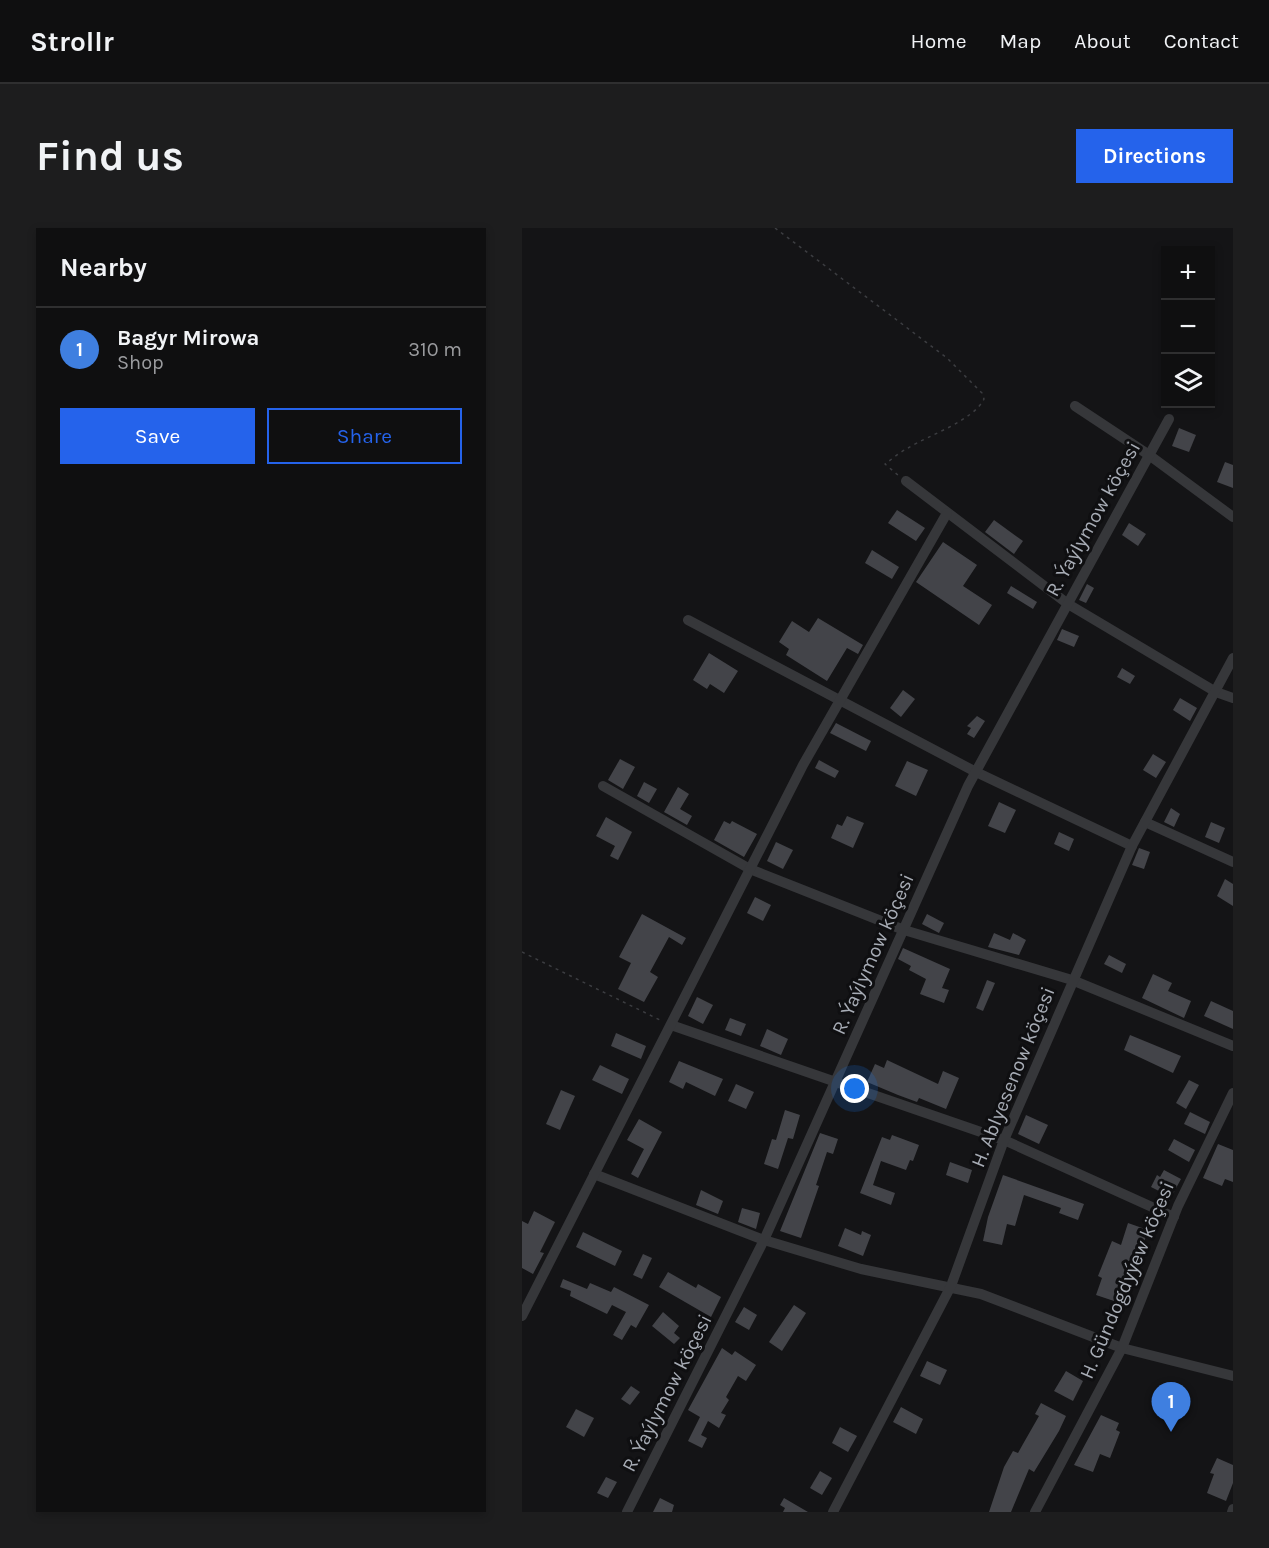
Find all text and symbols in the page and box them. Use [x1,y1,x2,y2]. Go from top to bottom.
text: Strollr [30,25,114,58]
text: Home [911,29,967,53]
text: Map [1000,29,1041,53]
text: About [1074,29,1131,53]
text: Contact [1164,29,1239,53]
button: Directions [1076,129,1233,183]
text: Find us [36,131,184,181]
map controls [1161,246,1215,408]
button: + [1161,246,1215,300]
text: Nearby [60,252,147,283]
button: − [1161,300,1215,354]
text: Bagyr Mirowa [117,325,259,351]
text: 1 [76,338,83,361]
text: 310 m [408,338,462,361]
text: Shop [117,351,164,374]
button: layers [1161,354,1215,408]
button: Save [60,408,255,464]
button: Share [267,408,462,464]
street label: R. Ýaýlymow köçesi [1040,437,1145,601]
street label: R. Ýaýlymow köçesi [826,870,919,1038]
street label: H. Ablyesenow köçesi [966,983,1060,1171]
your location [840,1074,869,1103]
street label: H. Gündogdyýew köçesi [1075,1178,1179,1382]
street label: R. Ýaýlymow köçesi [616,1310,717,1476]
pin: 1 [1152,1382,1190,1432]

